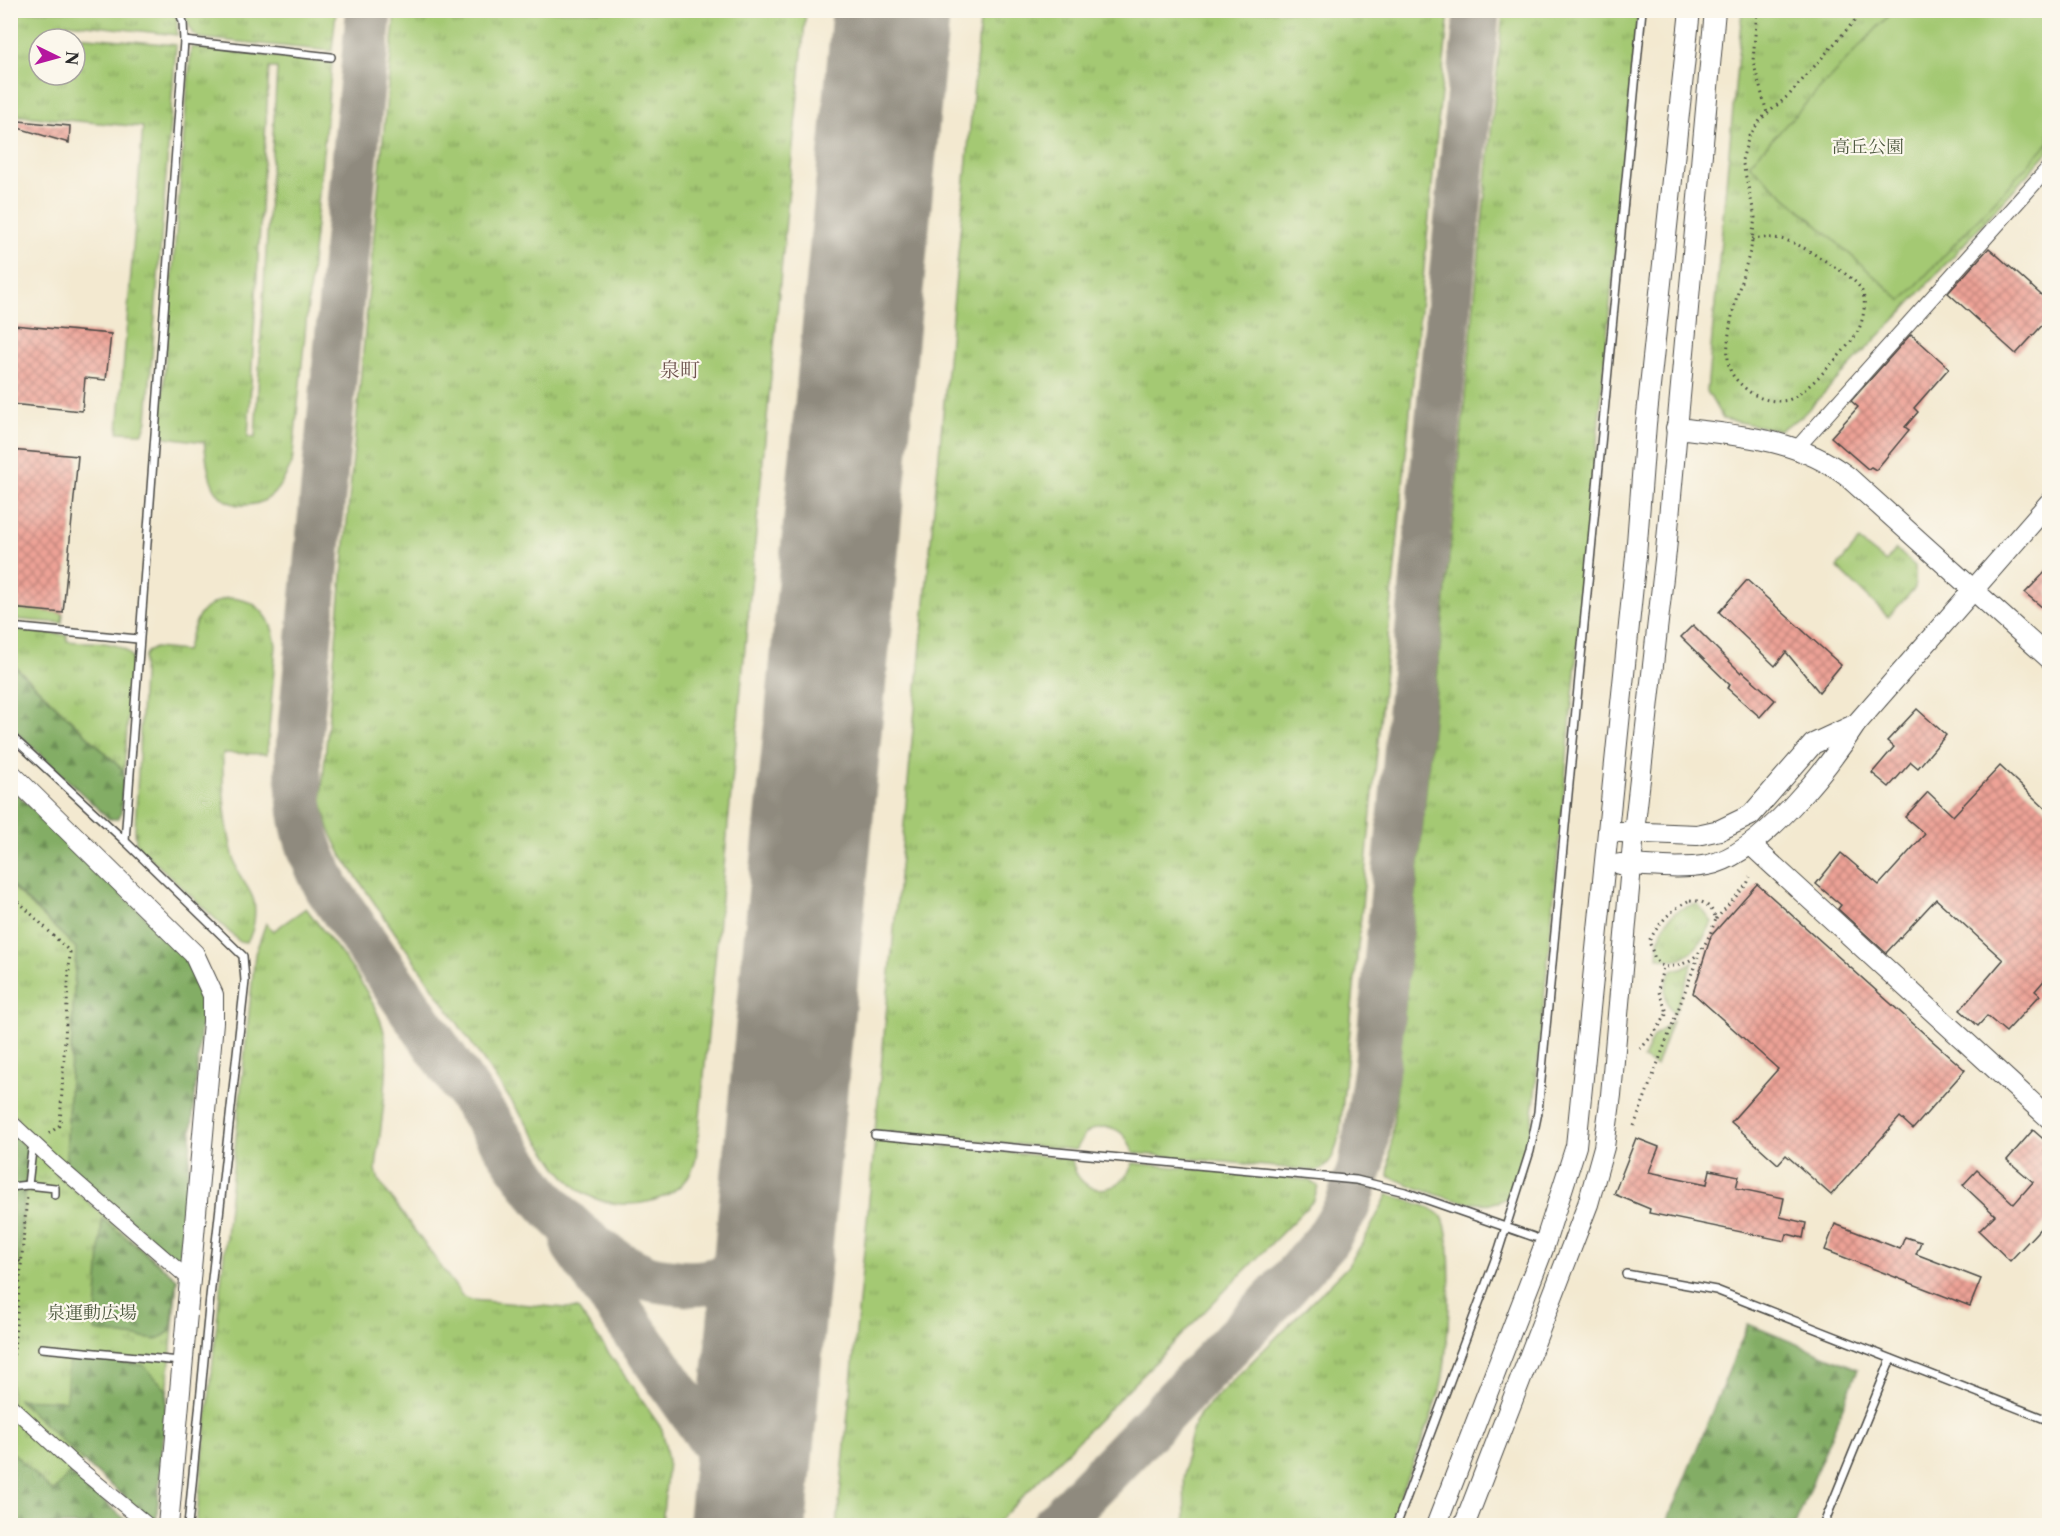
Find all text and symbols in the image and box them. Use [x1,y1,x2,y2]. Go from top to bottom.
north arrow [27,27,87,87]
text: N [61,51,83,66]
park label: 高丘公園 [1832,136,1904,158]
district label: 泉町 [660,358,700,382]
park label: 泉運動広場 [47,1302,137,1324]

